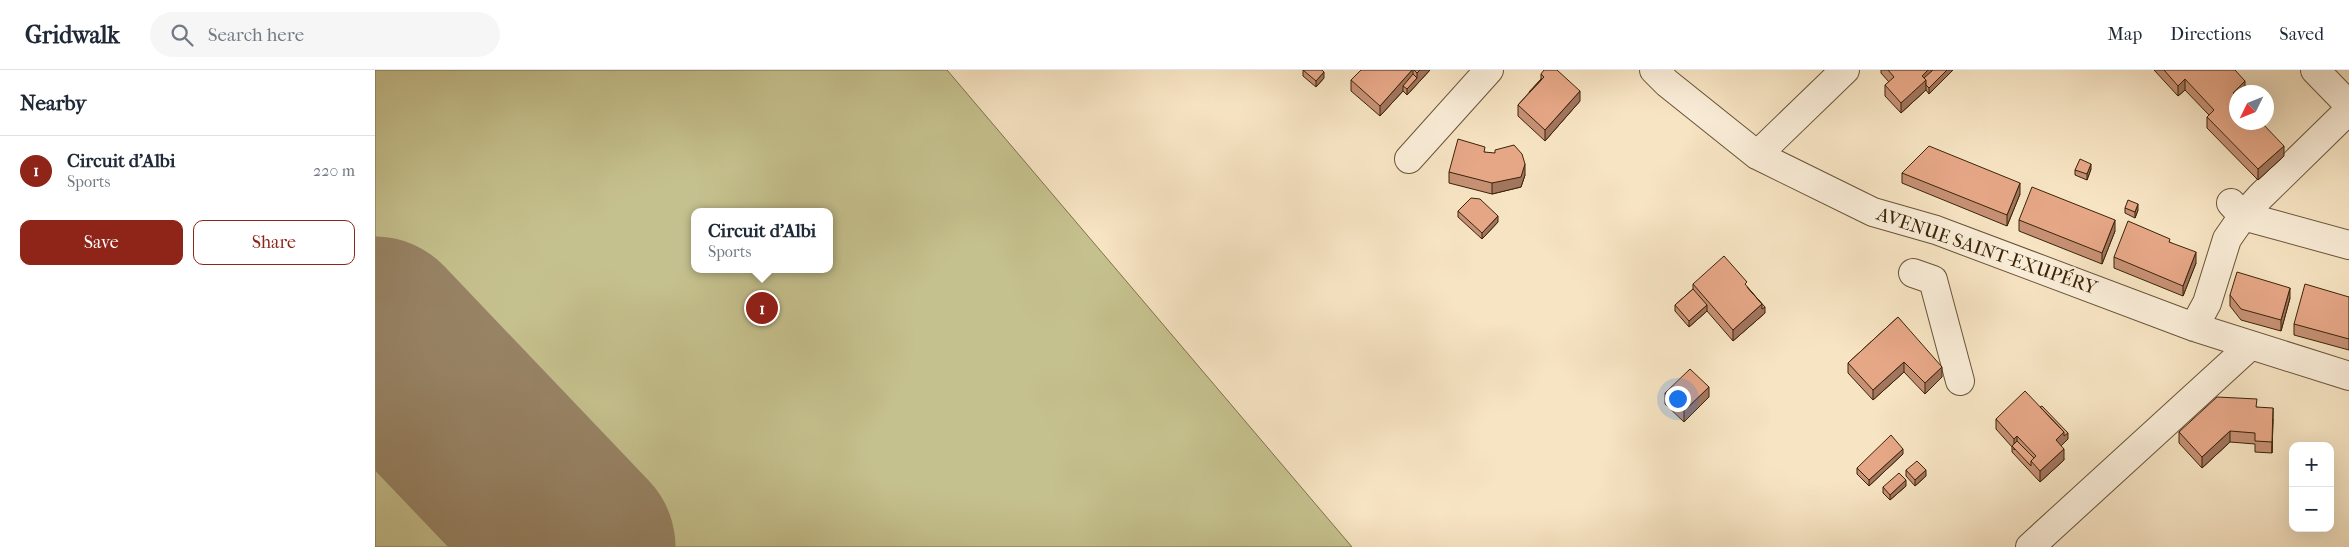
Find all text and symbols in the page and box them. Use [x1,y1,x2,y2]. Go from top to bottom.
search box [150,12,500,57]
text: Gridwalk [25,21,120,49]
icon: search [168,21,196,49]
text: Search here [208,24,304,46]
text: Map [2108,24,2142,45]
text: Directions [2170,24,2251,45]
text: Saved [2279,24,2324,45]
north arrow [2229,85,2274,130]
text: Nearby [20,91,86,115]
text: Circuit d'Albi [67,150,175,172]
text: 1 [33,161,39,180]
text: 220 m [313,161,355,180]
text: Sports [67,172,110,191]
street label: AVENUE SAINT-EXUPÉRY [1873,203,2101,299]
popup [691,208,833,273]
button: Save [20,220,183,265]
button: Share [193,220,355,265]
text: Circuit d'Albi [708,220,816,242]
text: Sports [708,242,751,261]
pin: 1 [746,289,778,327]
your location [1665,386,1691,412]
map controls [2289,442,2334,532]
button: + [2289,442,2334,487]
button: − [2289,487,2334,532]

